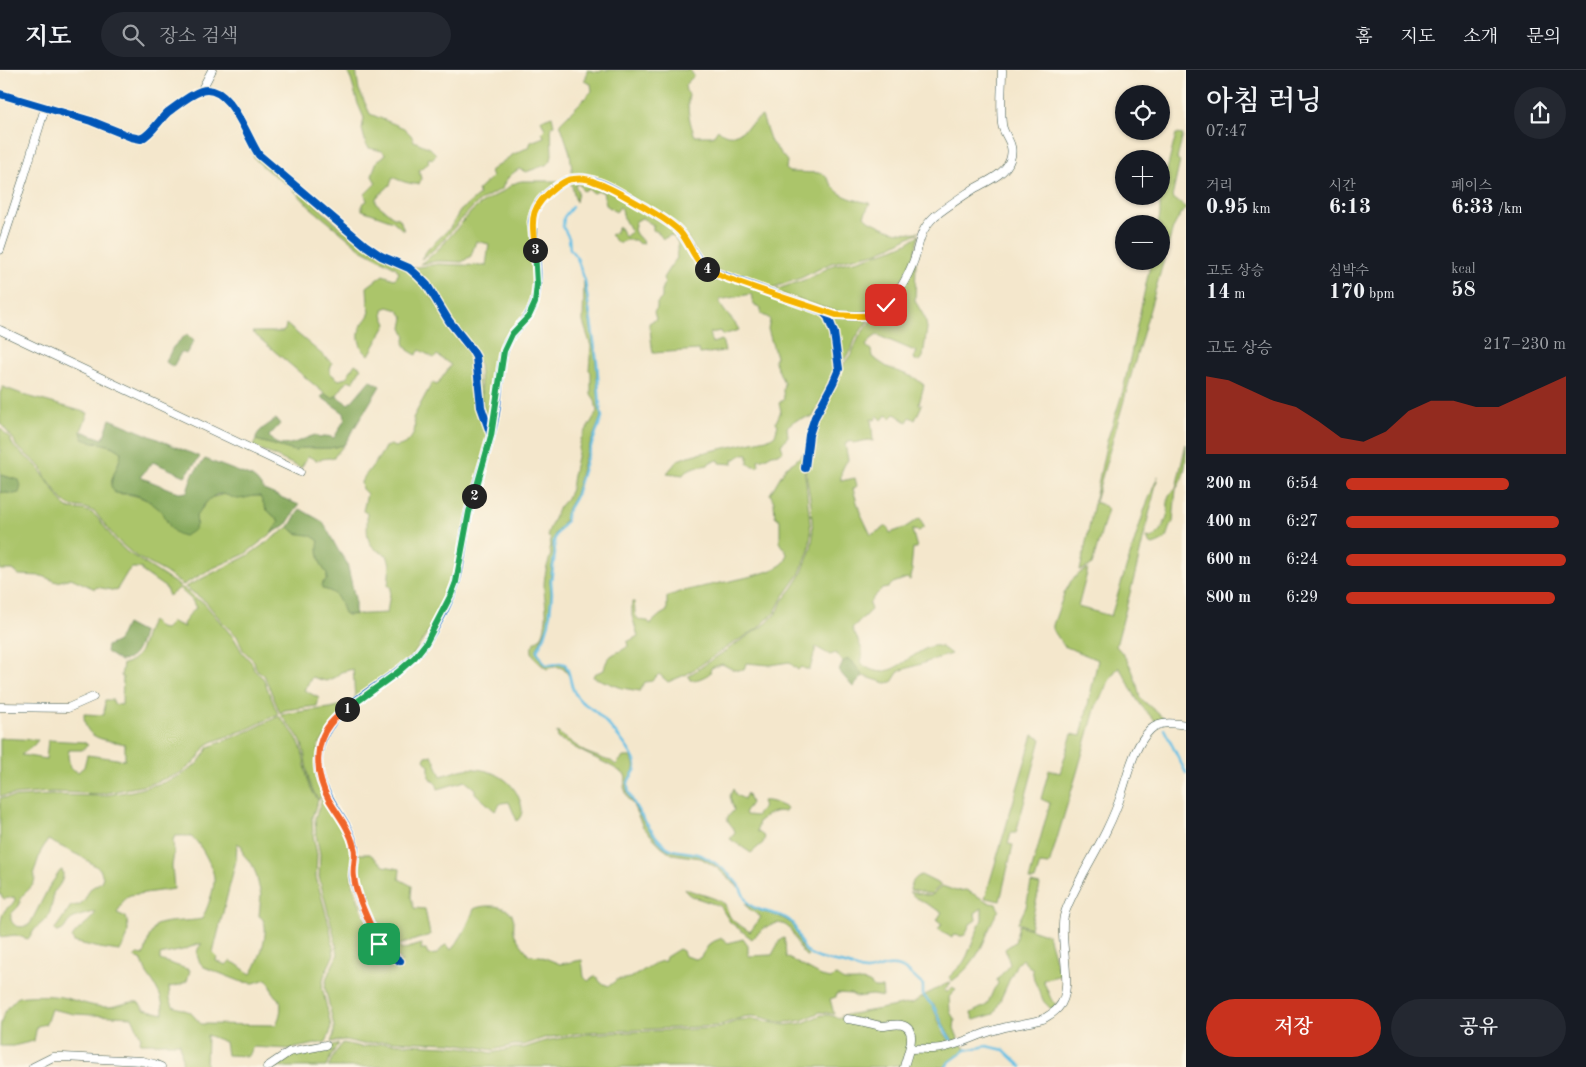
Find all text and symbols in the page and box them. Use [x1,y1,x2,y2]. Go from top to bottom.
search box [101,12,451,57]
icon: search [119,21,147,49]
text: 지도 [25,26,71,50]
text: 장소 검색 [159,28,238,47]
text: 홈 [1355,28,1373,46]
text: 지도 [1401,28,1435,46]
text: 소개 [1463,28,1498,46]
text: 문의 [1526,28,1561,46]
map controls [1115,85,1170,270]
button: locate [1115,85,1170,140]
button: share [1514,87,1566,139]
text: 아침 러닝 [1206,89,1322,117]
text: 07:47 [1206,124,1248,140]
button: + [1115,150,1170,205]
text: 거리 [1206,179,1233,193]
text: 시간 [1329,179,1356,193]
text: 페이스 [1451,179,1492,193]
text: 0.95 [1206,197,1248,218]
text: 6:13 [1329,197,1371,218]
text: 6:33 [1451,197,1494,218]
text: km [1248,202,1271,216]
text: /km [1494,202,1522,216]
button: − [1115,215,1170,270]
pin: 3 [522,238,548,262]
text: 3 [531,243,540,257]
pin: 4 [694,256,720,282]
text: 4 [703,262,712,276]
text: kcal [1451,262,1475,276]
text: 고도 상승 [1206,264,1264,278]
text: 심박수 [1329,264,1369,278]
text: 58 [1451,280,1476,301]
text: 14 [1206,282,1230,303]
text: 170 [1329,282,1365,303]
pin [865,284,907,326]
text: m [1230,287,1245,301]
text: bpm [1365,287,1395,301]
icon: check [872,291,900,319]
text: 217–230 m [1483,337,1566,353]
text: 고도 상승 [1206,341,1272,357]
text: 200 m [1206,476,1251,492]
text: 6:54 [1286,476,1318,492]
pin: 2 [462,484,486,508]
text: 2 [470,489,479,503]
text: 400 m [1206,514,1251,530]
text: 6:27 [1286,514,1318,530]
text: 600 m [1206,552,1251,568]
text: 6:24 [1286,552,1318,568]
text: 800 m [1206,590,1251,606]
text: 6:29 [1286,590,1318,606]
pin: 1 [334,696,360,722]
text: 1 [343,702,352,716]
pin [358,923,400,965]
icon: arrive [365,930,393,958]
button: 저장 [1206,999,1381,1057]
button: 공유 [1391,999,1566,1057]

